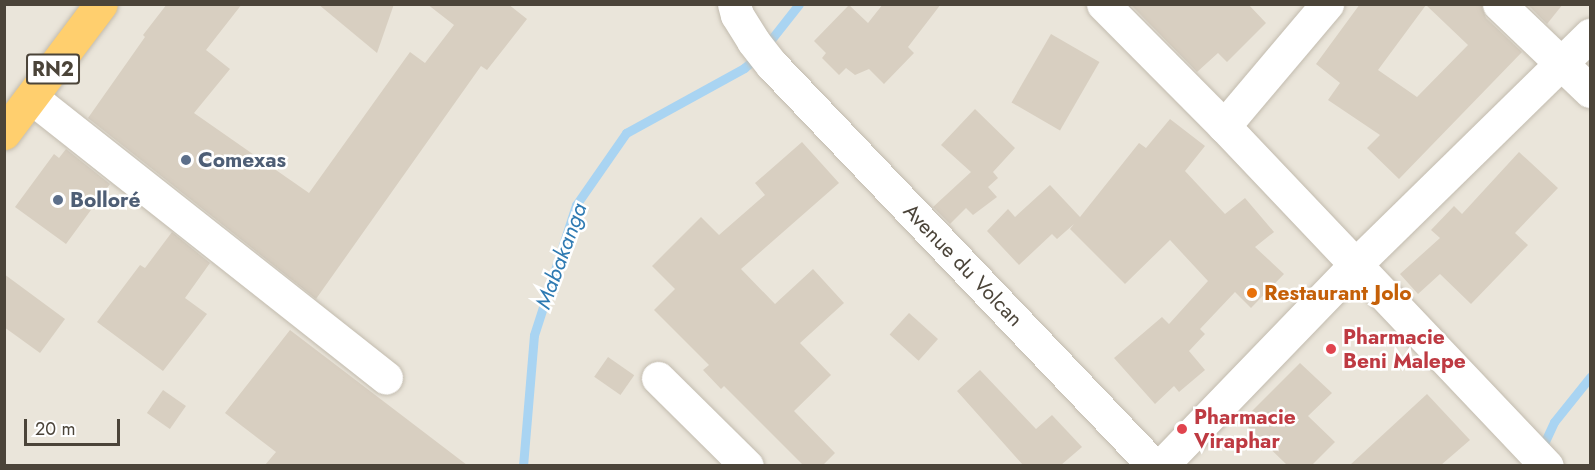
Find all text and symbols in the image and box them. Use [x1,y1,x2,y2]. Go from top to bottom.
road number: RN2 [26,52,80,86]
place label: Comexas [198,147,286,173]
marker: Comexas [179,153,193,167]
place label: Bolloré [70,187,140,213]
marker: Bolloré [51,193,65,207]
street label: Avenue du Volcan [898,198,1028,332]
water label: Mabakanga [530,199,592,313]
place label: Restaurant Jolo [1264,280,1412,306]
marker: Restaurant Jolo [1245,286,1259,300]
place label: Pharmacie Beni Malepe [1343,324,1466,374]
marker: Pharmacie Beni Malepe [1324,342,1338,356]
place label: Pharmacie Viraphar [1194,404,1296,454]
scale bar [27,407,123,445]
text: 20 m [35,416,75,442]
marker: Pharmacie Viraphar [1175,422,1189,436]

